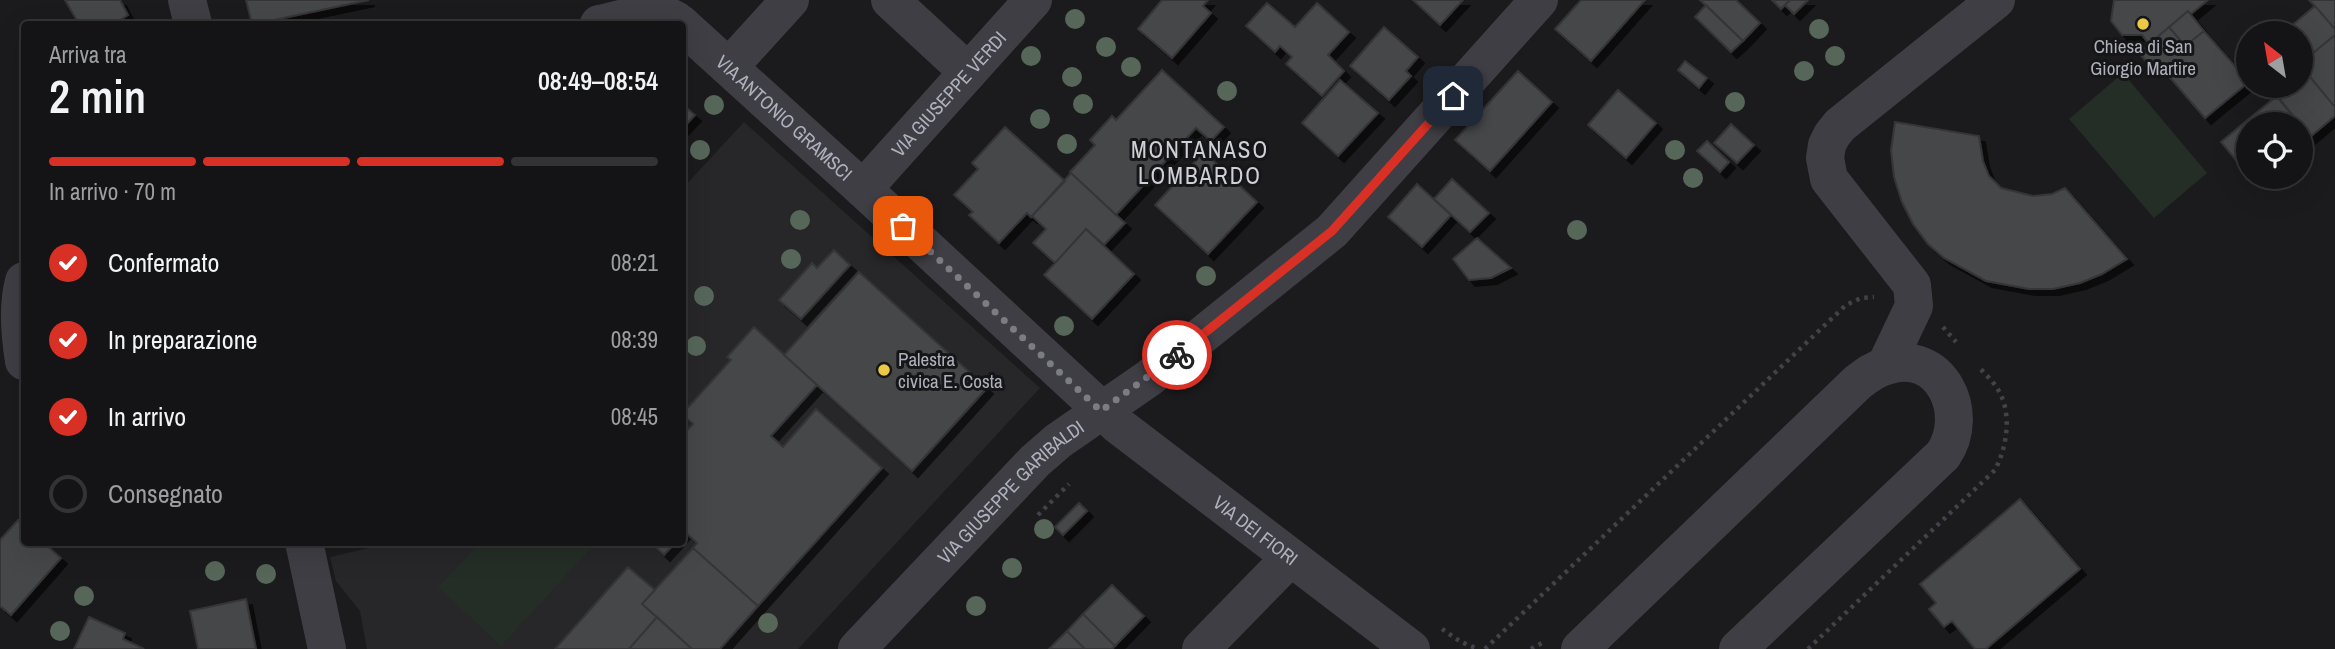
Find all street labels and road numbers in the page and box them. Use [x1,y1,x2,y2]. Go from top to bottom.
street label: VIA GIUSEPPE VERDI [885,26,1012,162]
street label: VIA ANTONIO GRAMSCI [710,49,858,186]
street label: VIA GIUSEPPE GARIBALDI [931,414,1089,569]
street label: VIA DEI FIORI [1208,489,1303,571]

